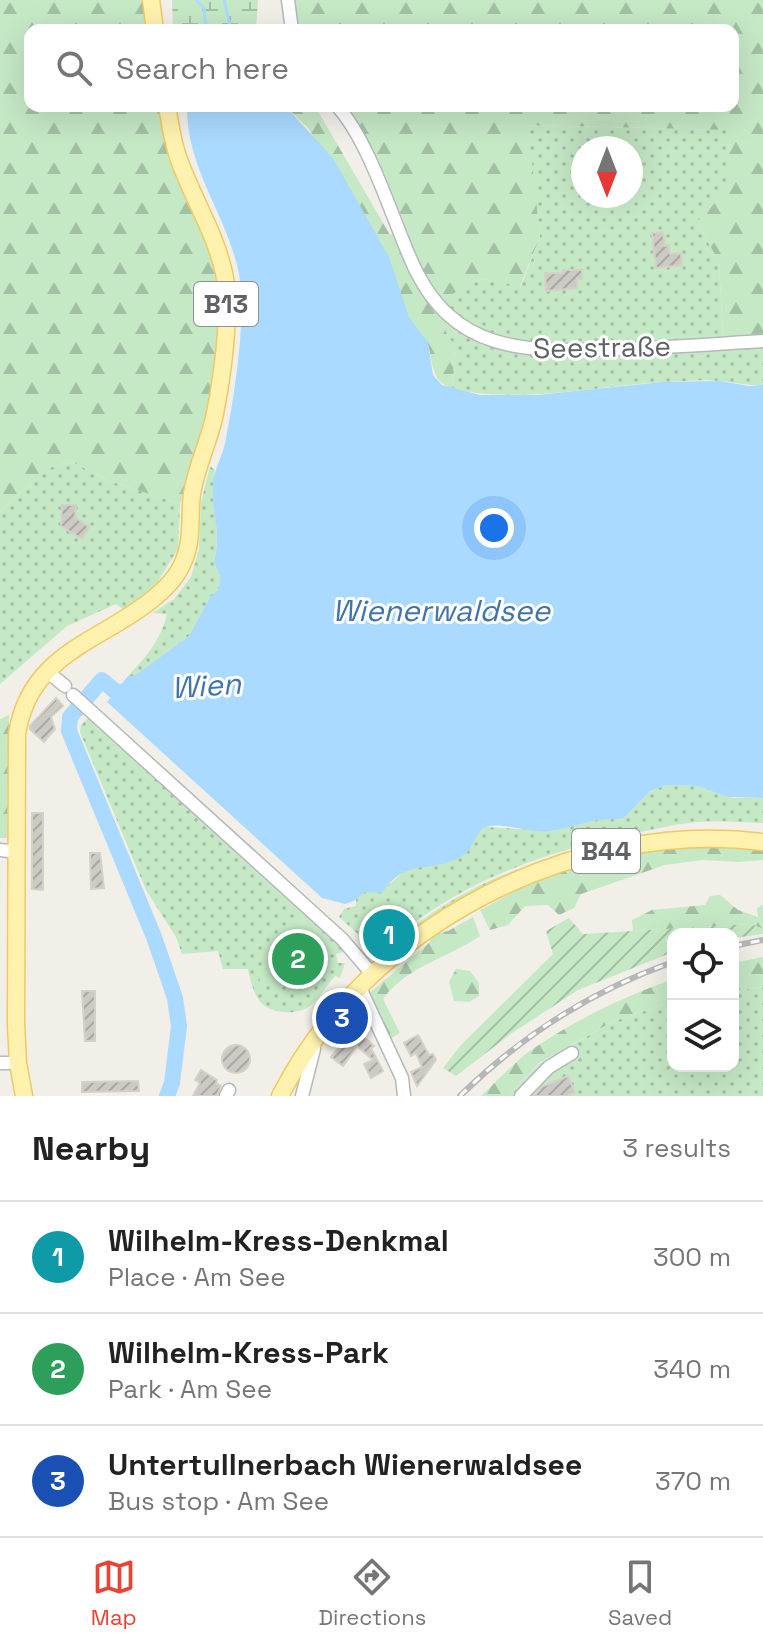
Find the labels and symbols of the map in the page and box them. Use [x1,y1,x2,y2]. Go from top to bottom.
north arrow [571,136,643,208]
road number: B13 [194,282,258,326]
street label: Seestraße [533,328,671,366]
your location [474,508,514,548]
water label: Wienerwaldsee [332,591,551,630]
water label: Wien [170,664,243,707]
road number: B44 [572,829,640,873]
pin: 1 [363,905,415,965]
pin: 2 [272,929,324,989]
pin: 3 [316,988,368,1048]

